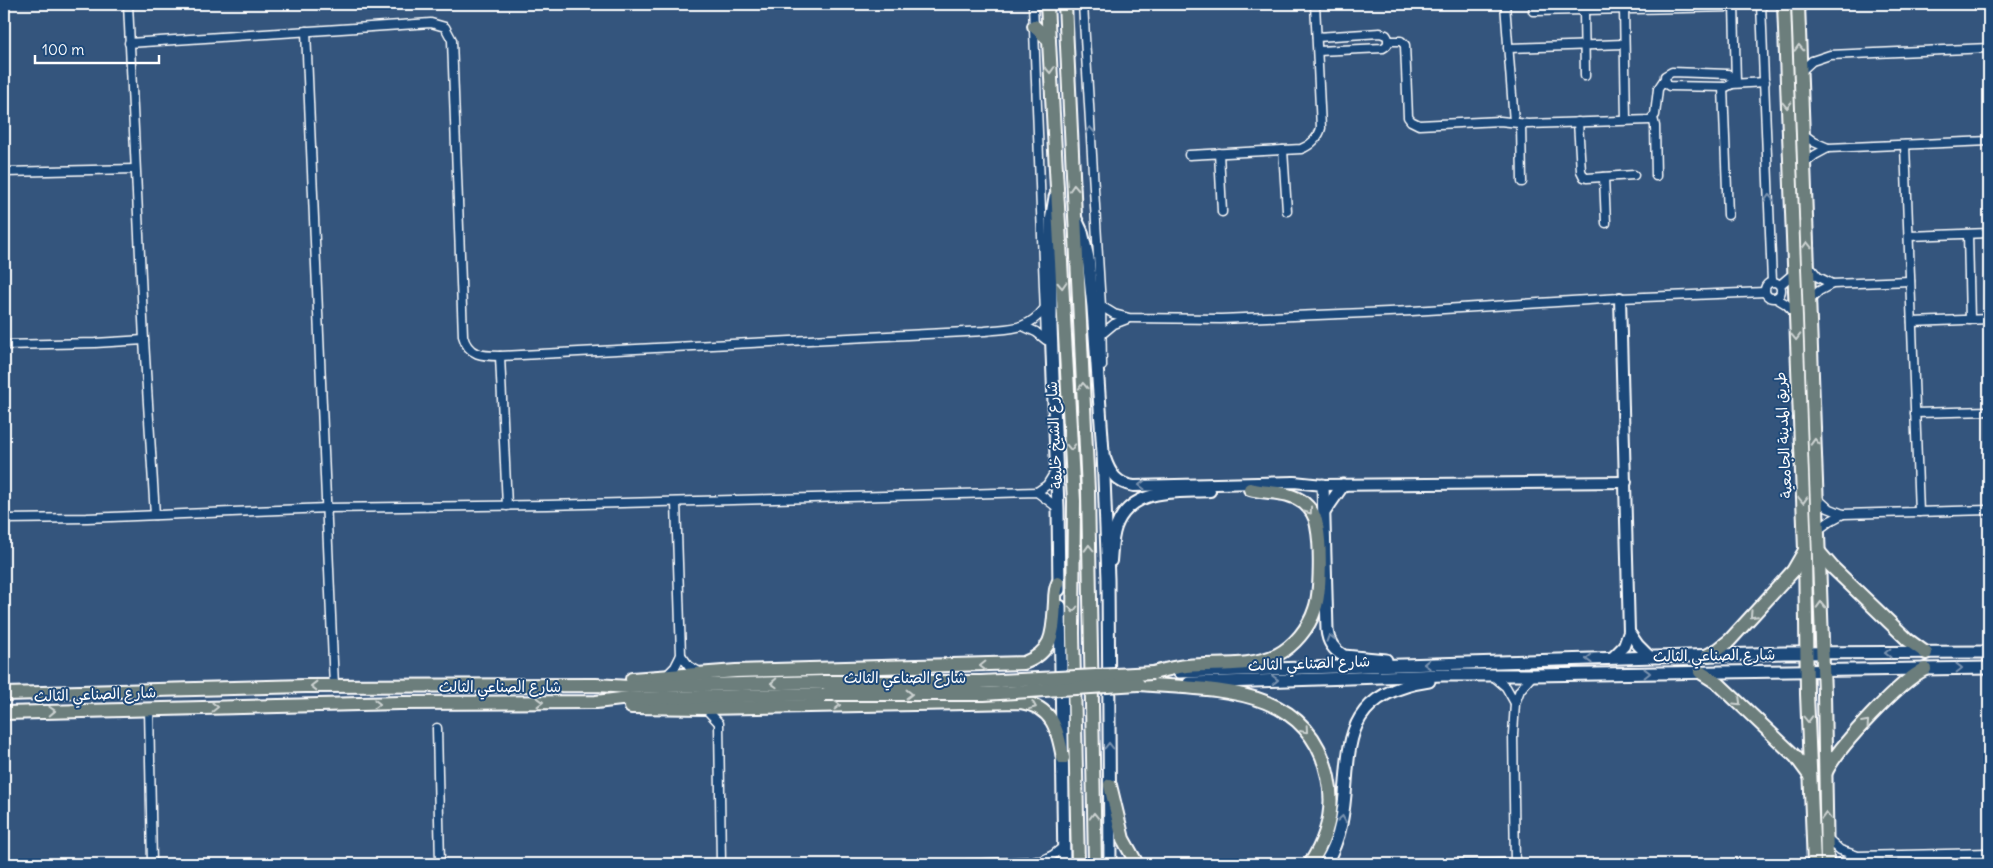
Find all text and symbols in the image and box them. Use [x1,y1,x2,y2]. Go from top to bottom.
scale bar [35,32,159,64]
text: 100 m [42,40,84,59]
one-way arrow [1794,43,1805,51]
one-way arrow [1045,66,1056,74]
one-way arrow [1782,101,1793,109]
one-way arrow [1085,125,1096,133]
one-way arrow [1069,184,1080,192]
one-way arrow [1764,194,1775,202]
one-way arrow [1802,241,1813,249]
one-way arrow [1057,281,1068,289]
one-way arrow [1790,334,1801,342]
street label: طريق المدينة الجامعية [1770,371,1796,499]
street label: شارع الشيخ خليفة [1042,381,1067,489]
one-way arrow [1077,381,1088,389]
one-way arrow [1809,438,1820,446]
one-way arrow [1065,443,1076,451]
one-way arrow [1138,480,1146,490]
one-way arrow [1797,496,1808,504]
one-way arrow [1304,505,1312,514]
one-way arrow [1084,544,1095,552]
one-way arrow [1815,601,1826,609]
one-way arrow [1068,606,1078,614]
one-way arrow [1750,609,1759,618]
one-way arrow [1325,635,1335,643]
street label: شارع الصناعي الثالث [1653,644,1775,670]
one-way arrow [1884,648,1892,659]
street label: شارع الصناعي الثالث [1248,651,1371,679]
one-way arrow [1585,653,1593,664]
one-way arrow [1423,659,1431,670]
one-way arrow [978,660,986,671]
one-way arrow [1956,663,1963,673]
street label: شارع الصناعي الثالث [844,668,966,691]
one-way arrow [1644,668,1651,678]
one-way arrow [1271,675,1279,686]
street label: شارع الصناعي الثالث [439,677,561,700]
one-way arrow [769,678,777,688]
one-way arrow [310,681,318,691]
street label: شارع الصناعي الثالث [34,682,157,710]
one-way arrow [905,689,913,699]
one-way arrow [1732,696,1741,705]
one-way arrow [536,697,544,707]
one-way arrow [374,699,382,709]
one-way arrow [834,700,841,710]
one-way arrow [1029,700,1037,710]
one-way arrow [212,702,219,712]
one-way arrow [49,706,57,716]
one-way arrow [1802,715,1813,723]
one-way arrow [1860,719,1869,728]
one-way arrow [1299,724,1308,733]
one-way arrow [1104,741,1114,749]
one-way arrow [1089,811,1100,819]
one-way arrow [1821,811,1831,819]
one-way arrow [1337,815,1347,823]

